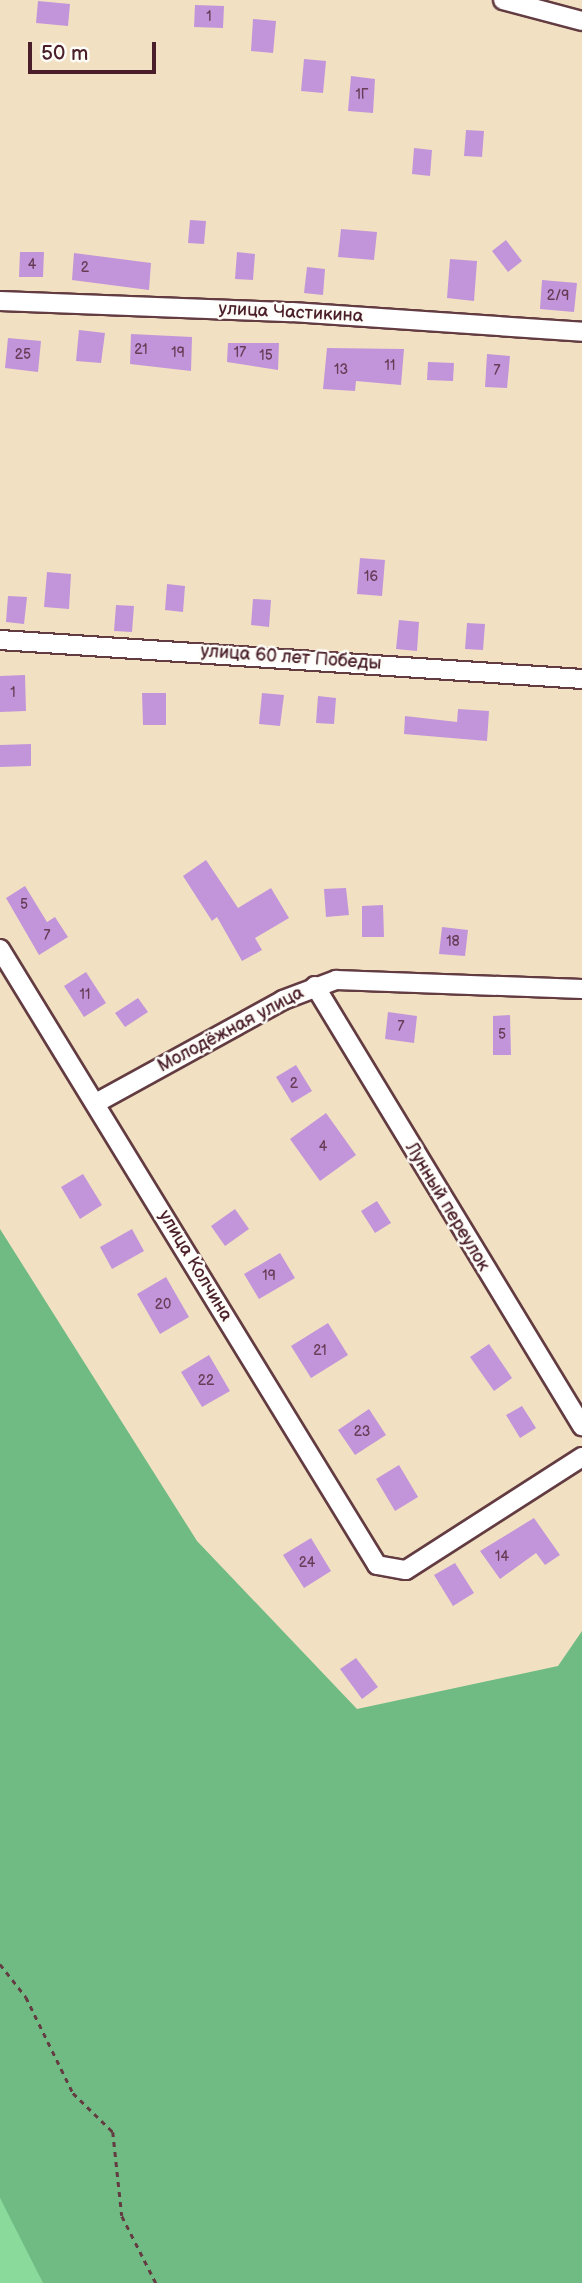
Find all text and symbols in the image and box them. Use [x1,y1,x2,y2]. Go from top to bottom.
house number: 1 [206,9,212,25]
scale bar [32,28,159,72]
text: 50 m [41,41,88,66]
house number: 1Г [355,87,369,103]
house number: 4 [28,257,36,273]
house number: 2 [81,260,89,276]
house number: 2/9 [547,288,569,304]
street label: улица Частикина [218,298,364,328]
house number: 21 [134,342,148,358]
house number: 19 [171,345,185,361]
house number: 17 [234,345,246,361]
house number: 25 [15,347,31,363]
house number: 15 [259,348,273,364]
house number: 11 [385,358,395,374]
house number: 13 [334,362,348,378]
house number: 7 [494,363,500,379]
house number: 16 [364,569,378,585]
street label: улица 60 лет Победы [200,641,382,675]
house number: 1 [10,685,16,701]
house number: 5 [20,897,28,913]
house number: 7 [44,928,50,944]
house number: 18 [446,934,460,950]
street label: Молодёжная улица [154,982,308,1078]
house number: 11 [80,987,90,1003]
house number: 7 [398,1019,404,1035]
house number: 5 [498,1027,506,1043]
house number: 2 [290,1076,298,1092]
house number: 4 [319,1139,327,1155]
street label: Лунный переулок [400,1139,494,1275]
street label: улица Колчина [153,1206,237,1326]
house number: 19 [262,1268,276,1284]
house number: 20 [155,1297,171,1313]
house number: 21 [313,1343,327,1359]
house number: 22 [198,1373,214,1389]
house number: 23 [354,1424,370,1440]
house number: 14 [495,1549,509,1565]
house number: 24 [299,1555,315,1571]

